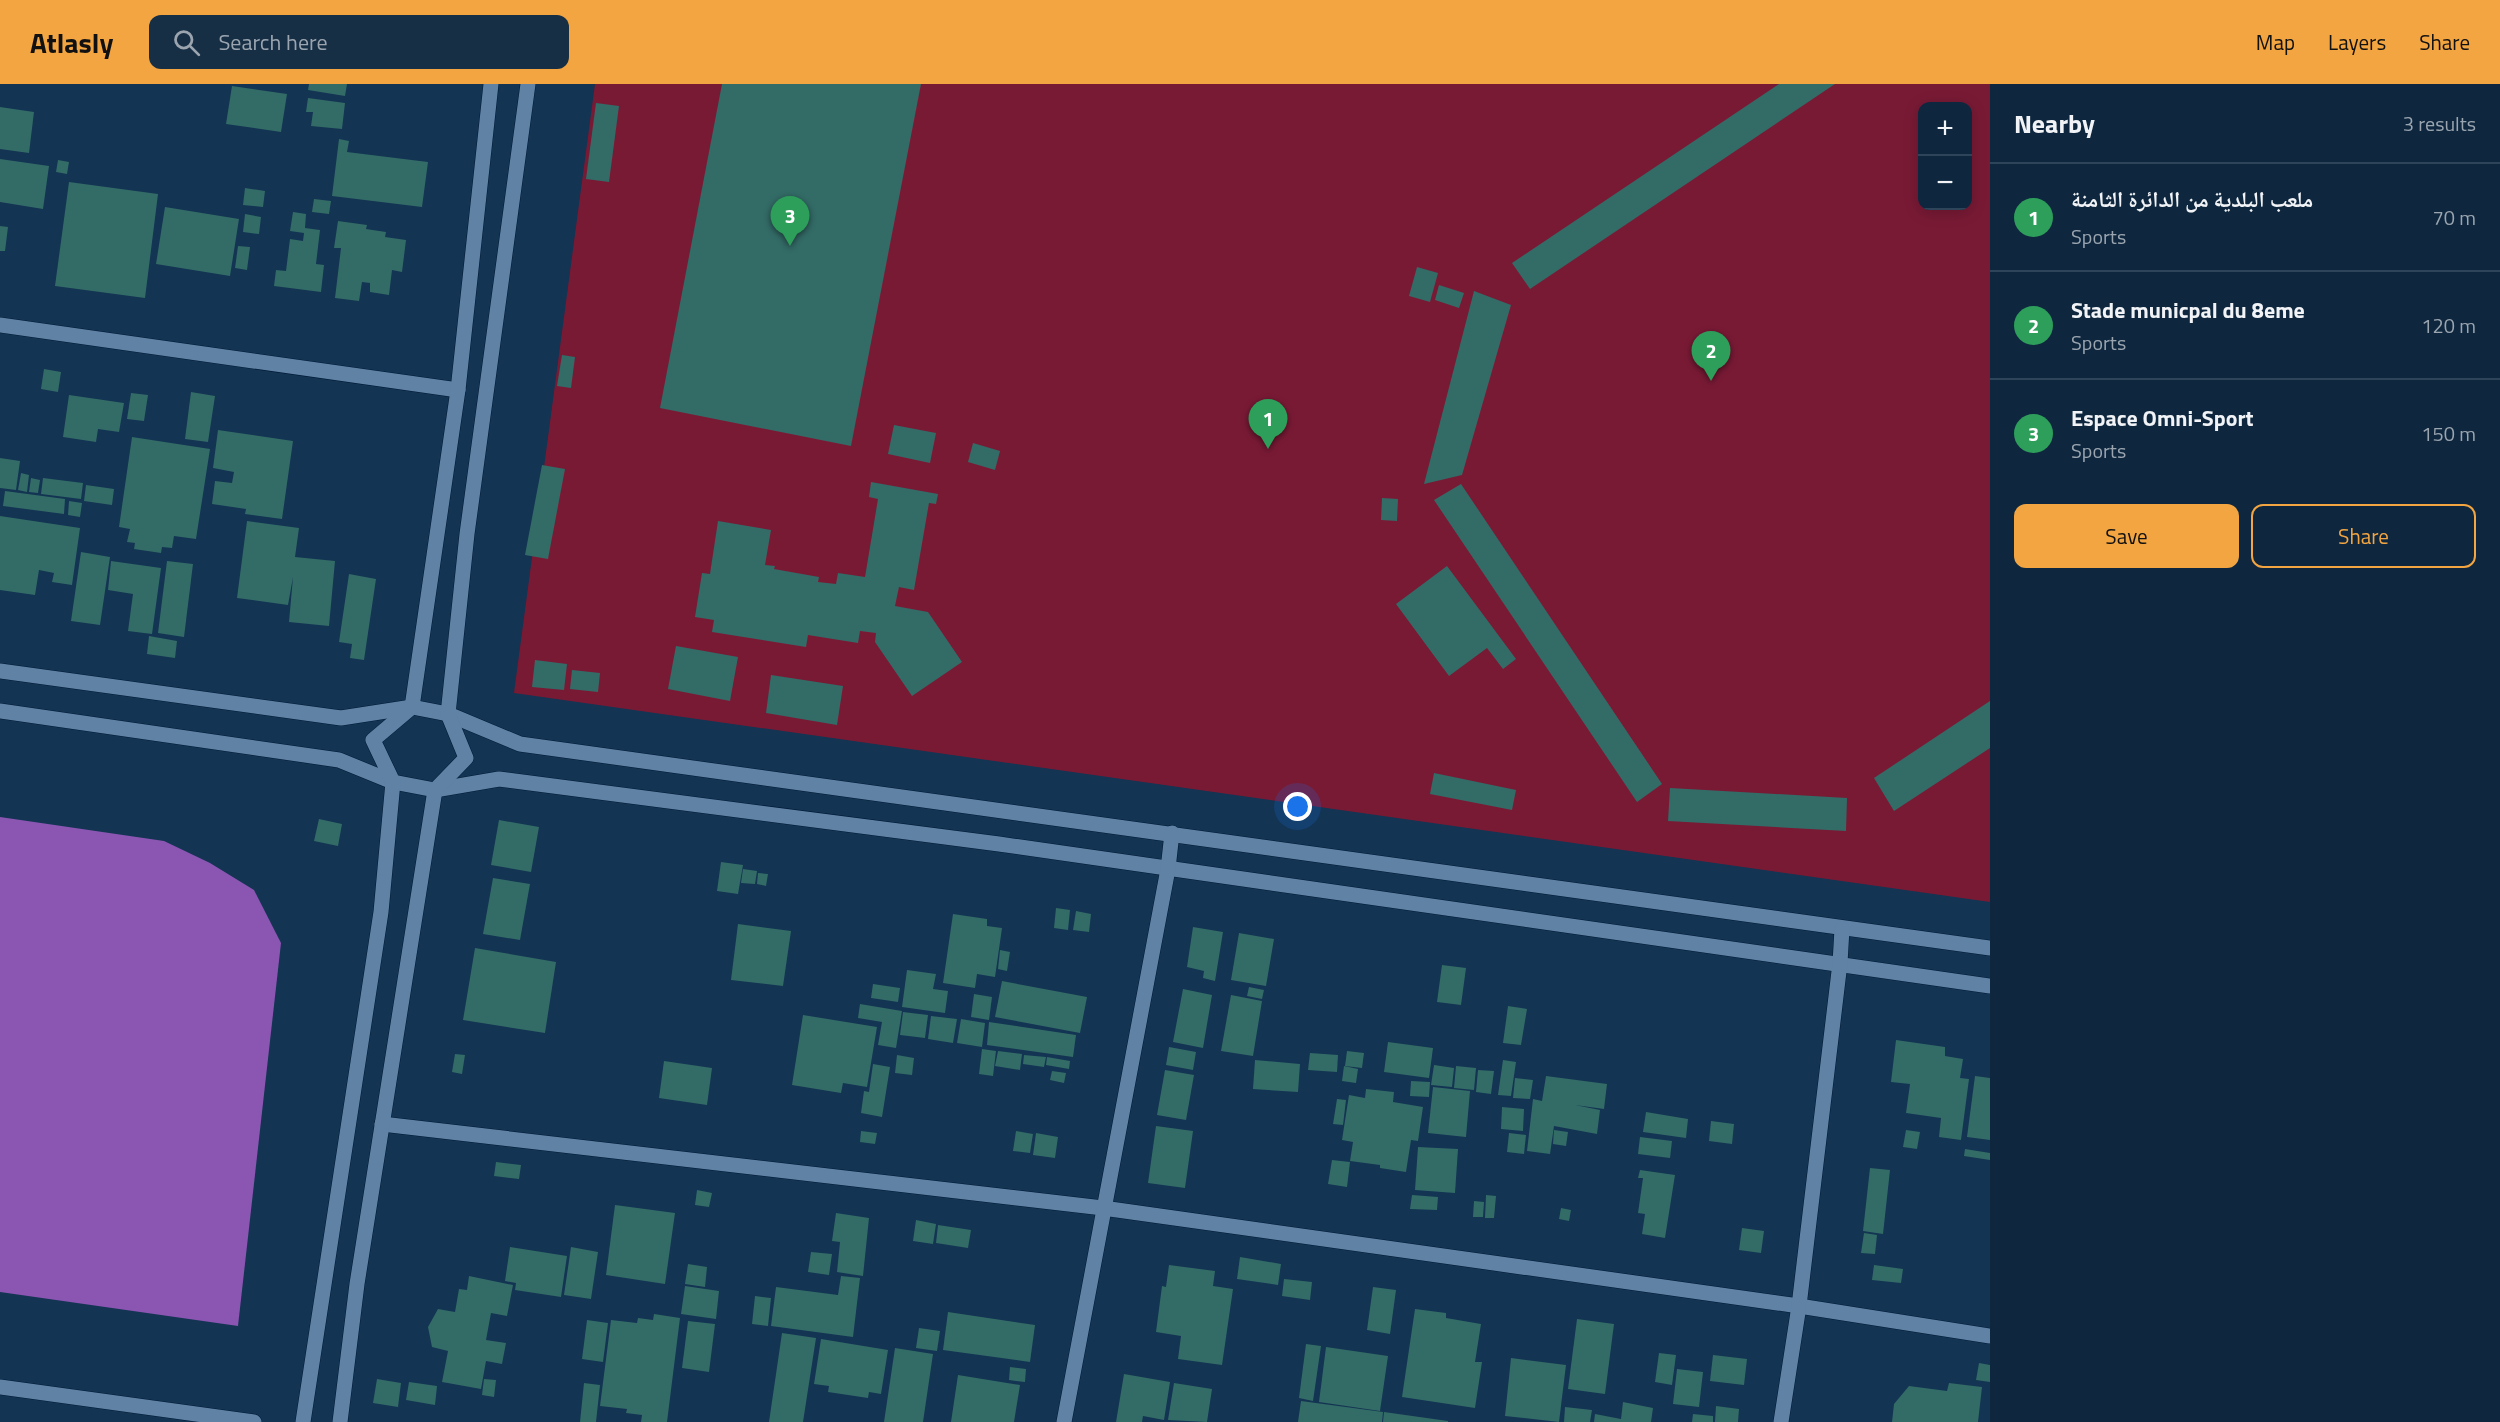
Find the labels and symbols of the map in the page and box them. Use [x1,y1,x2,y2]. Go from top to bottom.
pin: 3 [770,196,810,246]
pin: 2 [1692,332,1730,381]
pin: 1 [1248,400,1288,449]
your location [1283,792,1312,821]

